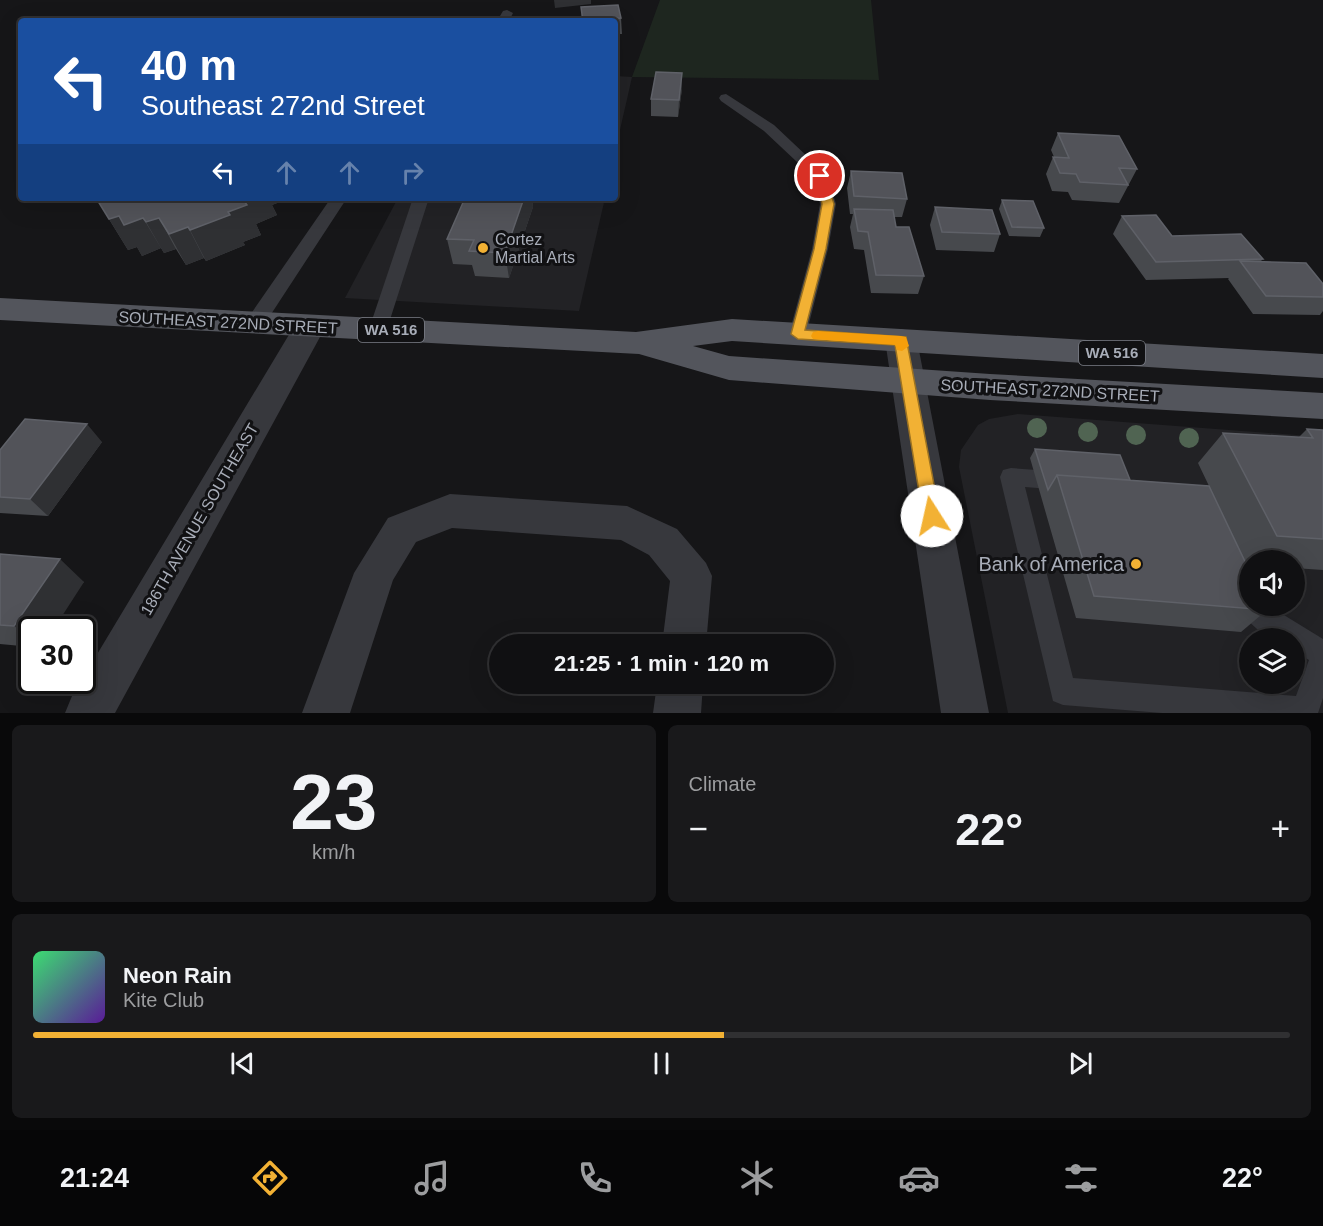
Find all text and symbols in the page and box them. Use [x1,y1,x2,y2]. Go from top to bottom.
icon: left [42,42,120,120]
text: 40 m [141,42,237,89]
text: Southeast 272nd Street [141,91,425,121]
pin [794,150,845,201]
icon: left [207,156,240,189]
icon: ahead [270,156,303,189]
icon: ahead [333,156,366,189]
icon: right [396,156,429,189]
icon: arrive [803,159,836,192]
place label: Cortez Martial Arts [495,231,575,266]
marker: Cortez Martial Arts [476,241,490,255]
street label: SOUTHEAST 272ND STREET [118,308,338,337]
road number: WA 516 [358,318,424,342]
road number: WA 516 [1079,341,1145,365]
street label: SOUTHEAST 272ND STREET [940,376,1160,405]
street label: 186TH AVENUE SOUTHEAST [137,420,262,618]
position arrow [900,484,964,548]
map controls [1239,550,1305,694]
button: sound [1239,550,1305,616]
place label: Bank of America [978,553,1125,575]
marker: Bank of America [1129,557,1143,571]
speed limit sign: 30 [18,616,96,694]
button: layers [1239,628,1305,694]
text: 21:25 · 1 min · 120 m [554,651,769,676]
text: 23 [290,758,377,846]
text: Climate [689,773,756,795]
text: 22° [955,804,1023,855]
text: − [689,810,708,847]
text: + [1271,810,1290,847]
text: km/h [312,841,355,863]
text: Neon Rain [123,963,232,988]
text: Kite Club [123,989,204,1011]
icon: previous [226,1047,259,1080]
icon: pause [645,1047,678,1080]
icon: next [1064,1047,1097,1080]
icon: directions [249,1157,291,1199]
icon: music [411,1157,453,1199]
icon: phone [574,1157,616,1199]
icon: climate [736,1157,778,1199]
icon: car [898,1157,940,1199]
icon: filters [1060,1157,1102,1199]
text: 21:24 [60,1163,129,1193]
text: 22° [1222,1163,1263,1193]

